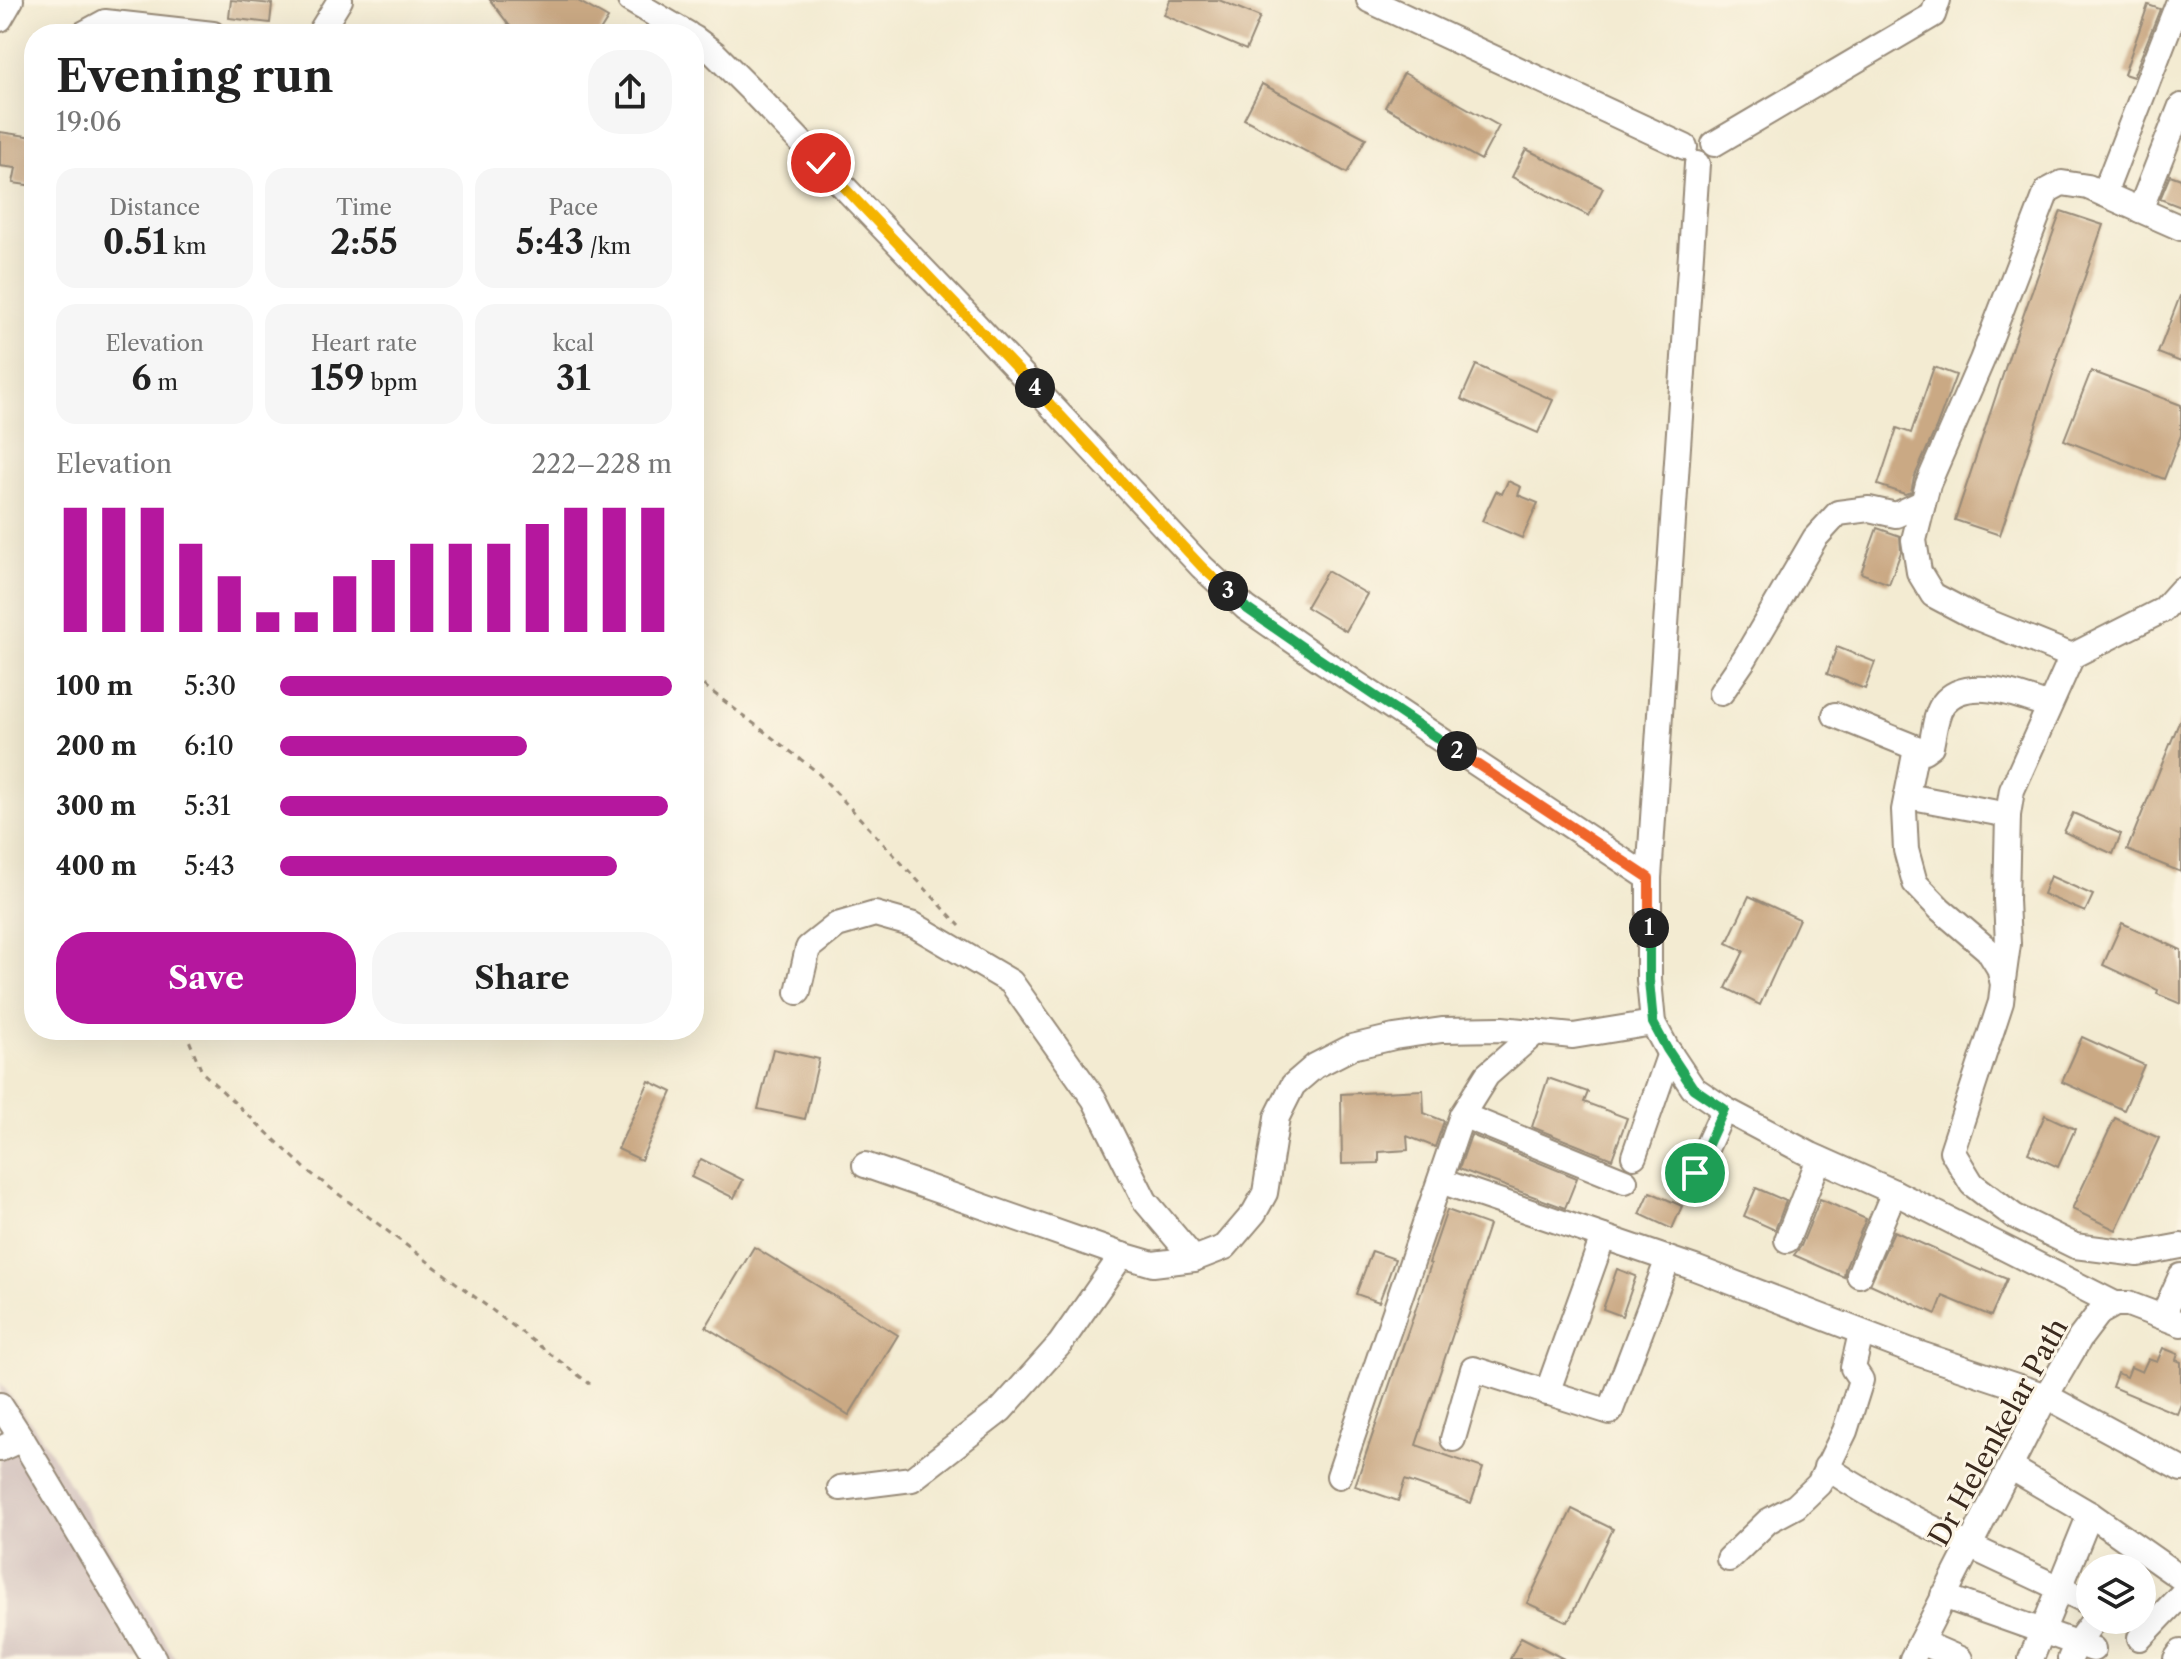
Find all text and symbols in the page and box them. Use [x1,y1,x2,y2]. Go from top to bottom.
text: Evening run [56,49,333,103]
button: share [588,50,672,134]
text: 19:06 [56,106,121,138]
pin [787,129,855,197]
icon: check [799,141,843,185]
text: Distance [109,194,200,221]
text: Time [336,194,392,221]
text: Pace [548,194,598,221]
text: 0.51 [103,221,168,263]
text: 2:55 [330,221,398,263]
text: 5:43 [516,221,584,263]
text: km [168,233,207,260]
text: /km [584,233,631,260]
text: Elevation [106,330,204,357]
text: Heart rate [311,330,417,357]
text: kcal [553,330,594,357]
text: 6 [131,357,152,399]
text: 159 [310,357,365,399]
text: 31 [556,357,591,399]
pin: 4 [1015,368,1055,408]
text: m [152,369,178,396]
text: bpm [365,369,418,396]
text: 4 [1028,374,1042,401]
text: Elevation [56,448,172,480]
text: 222–228 m [531,448,672,480]
pin: 3 [1208,571,1248,611]
text: 3 [1222,577,1234,604]
text: 100 m [56,670,133,702]
text: 5:30 [184,670,236,702]
text: 200 m [56,730,137,762]
text: 6:10 [184,730,234,762]
pin: 2 [1437,731,1477,771]
text: 2 [1451,737,1464,764]
text: 300 m [56,790,136,822]
text: 5:31 [184,790,231,822]
text: 400 m [56,850,137,882]
text: 5:43 [184,850,235,882]
pin: 1 [1629,908,1669,948]
text: 1 [1644,914,1654,941]
button: Save [56,932,356,1024]
button: Share [372,932,672,1024]
pin [1661,1139,1729,1207]
icon: arrive [1673,1151,1717,1195]
street label: Dr Helenkelar Path [1921,1312,2075,1552]
map controls [2076,1554,2156,1634]
button: layers [2076,1554,2156,1634]

